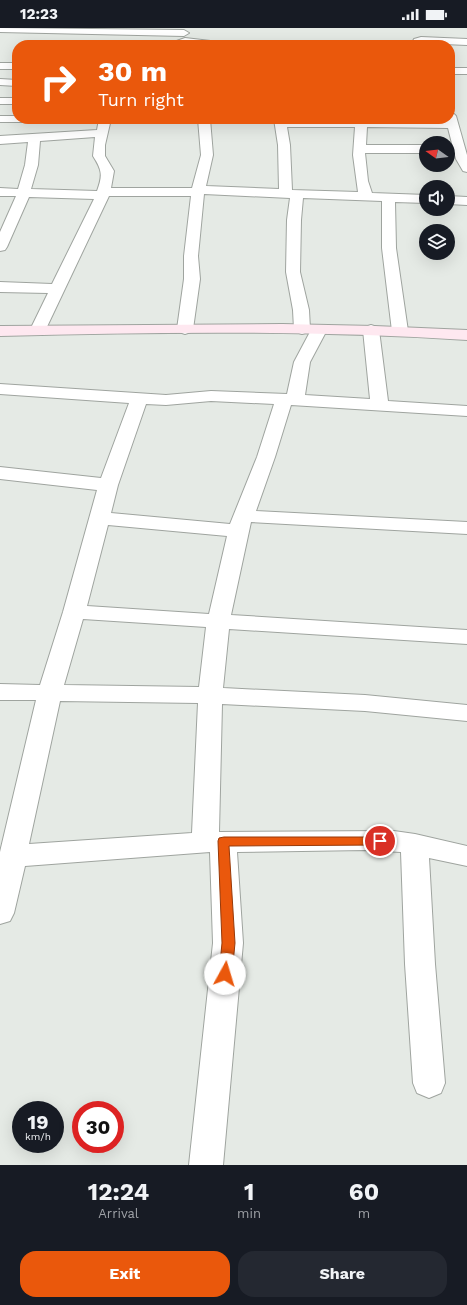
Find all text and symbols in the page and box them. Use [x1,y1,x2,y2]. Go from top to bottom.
text: 12:23 [20,5,58,23]
text: 30 m [98,55,167,88]
icon: right [32,56,84,108]
text: Turn right [98,89,184,110]
north arrow [419,136,455,172]
map controls [419,136,455,260]
button: sound [419,180,455,216]
button: layers [419,224,455,260]
pin [363,824,397,858]
icon: arrive [369,830,391,852]
position arrow [204,953,246,995]
speed limit sign: 30 [72,1101,124,1153]
text: 19 [28,1110,48,1134]
text: km/h [25,1131,51,1142]
text: 12:24 [88,1178,149,1206]
text: 1 [244,1178,254,1206]
text: 60 [349,1178,379,1206]
text: Arrival [98,1206,139,1221]
text: min [237,1206,261,1221]
text: m [358,1206,370,1221]
button: Exit [20,1251,230,1297]
button: Share [238,1251,447,1297]

